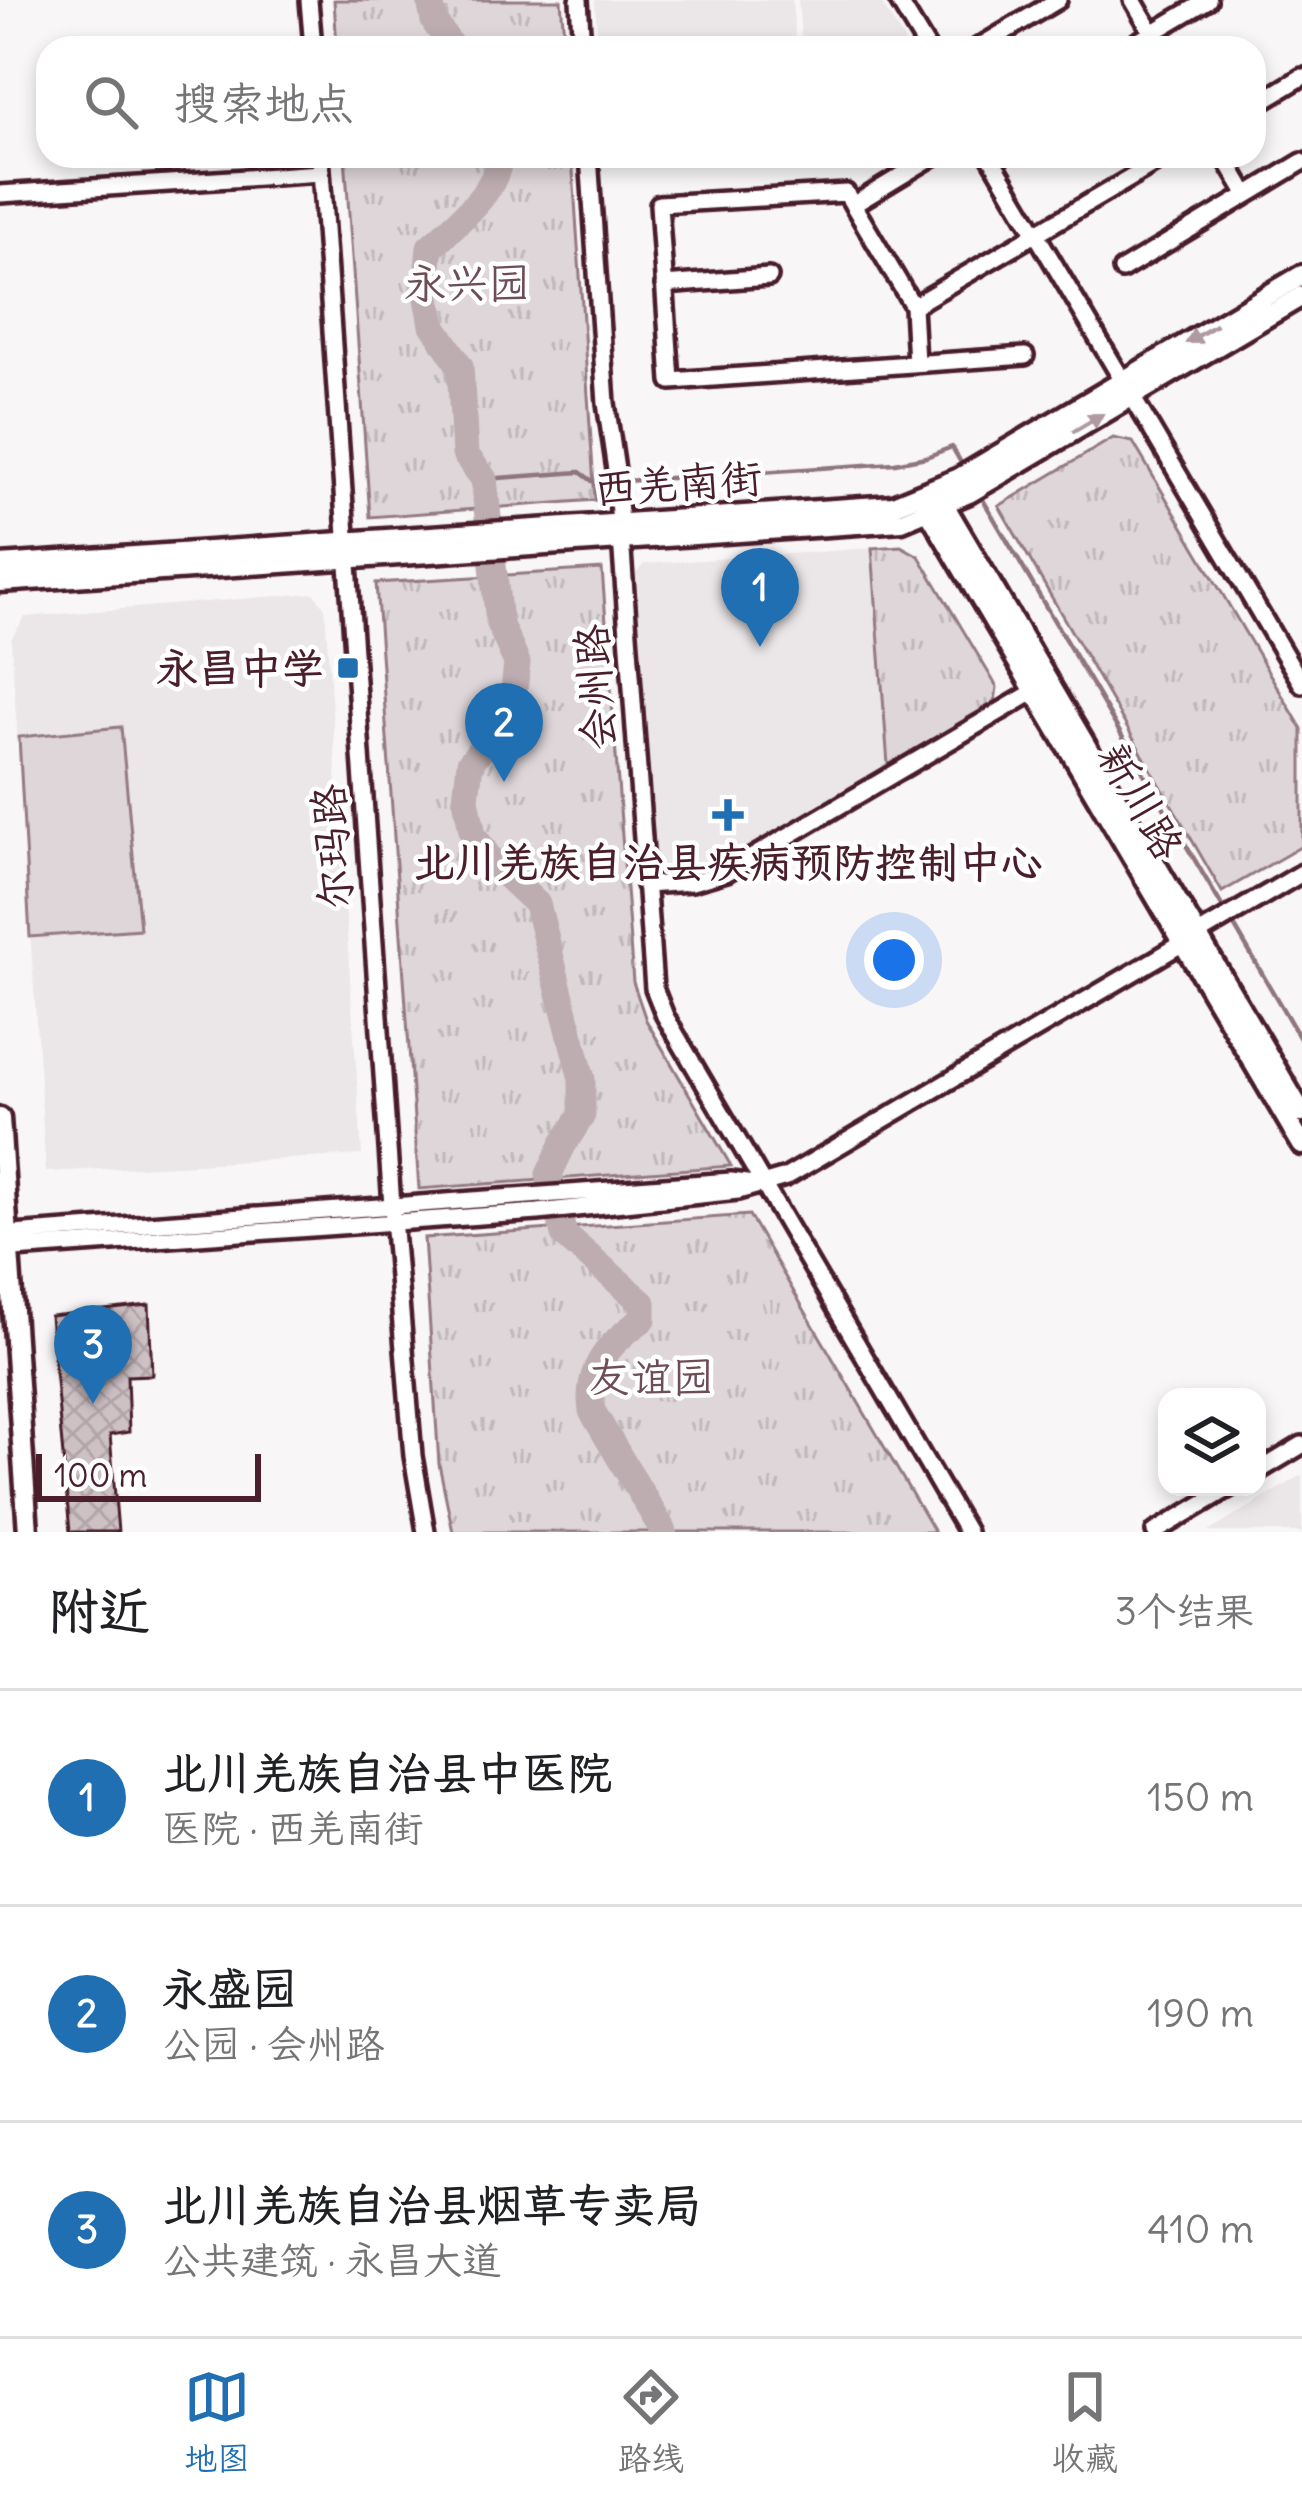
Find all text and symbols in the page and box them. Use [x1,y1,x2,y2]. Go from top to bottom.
search box [36,36,1266,168]
icon: search [78,69,144,135]
text: 搜索地点 [174,75,354,131]
park label: 永兴园 [404,257,530,309]
one-way arrow [1184,323,1218,344]
one-way arrow [1071,413,1105,434]
street label: 西羌南街 [592,451,764,515]
pin: 1 [721,548,799,647]
street label: 会州路 [565,622,625,752]
place label: 永昌中学 [156,642,324,694]
marker: 永昌中学 [335,655,361,681]
pin: 2 [465,683,543,782]
street label: 新川路 [1087,733,1195,869]
street label: 尔玛路 [302,782,362,912]
marker: 北川羌族自治县疾病预防控制中心 [712,799,744,831]
place label: 北川羌族自治县疾病预防控制中心 [413,836,1043,888]
your location [864,930,924,990]
pin: 3 [54,1305,132,1404]
park label: 友谊园 [588,1351,714,1403]
map controls [1158,1388,1266,1496]
button: layers [1158,1388,1266,1496]
scale bar [36,1448,261,1501]
text: 100 m [54,1454,147,1496]
text: 附近 [48,1579,150,1643]
text: 3个结果 [1115,1587,1254,1636]
text: 北川羌族自治县中医院 [162,1745,612,1801]
text: 1 [79,1773,95,1822]
text: 150 m [1147,1773,1254,1822]
text: 医院 · 西羌南街 [162,1804,423,1853]
text: 永盛园 [162,1961,297,2017]
text: 2 [76,1989,98,2038]
text: 190 m [1147,1989,1254,2038]
text: 公园 · 会州路 [162,2020,384,2069]
text: 北川羌族自治县烟草专卖局 [162,2177,702,2233]
text: 3 [76,2205,98,2254]
text: 410 m [1147,2205,1254,2254]
text: 公共建筑 · 永昌大道 [162,2236,501,2285]
tab: 地图 [184,2364,250,2479]
tab: 路线 [618,2364,684,2479]
tab: 收藏 [1052,2364,1118,2479]

